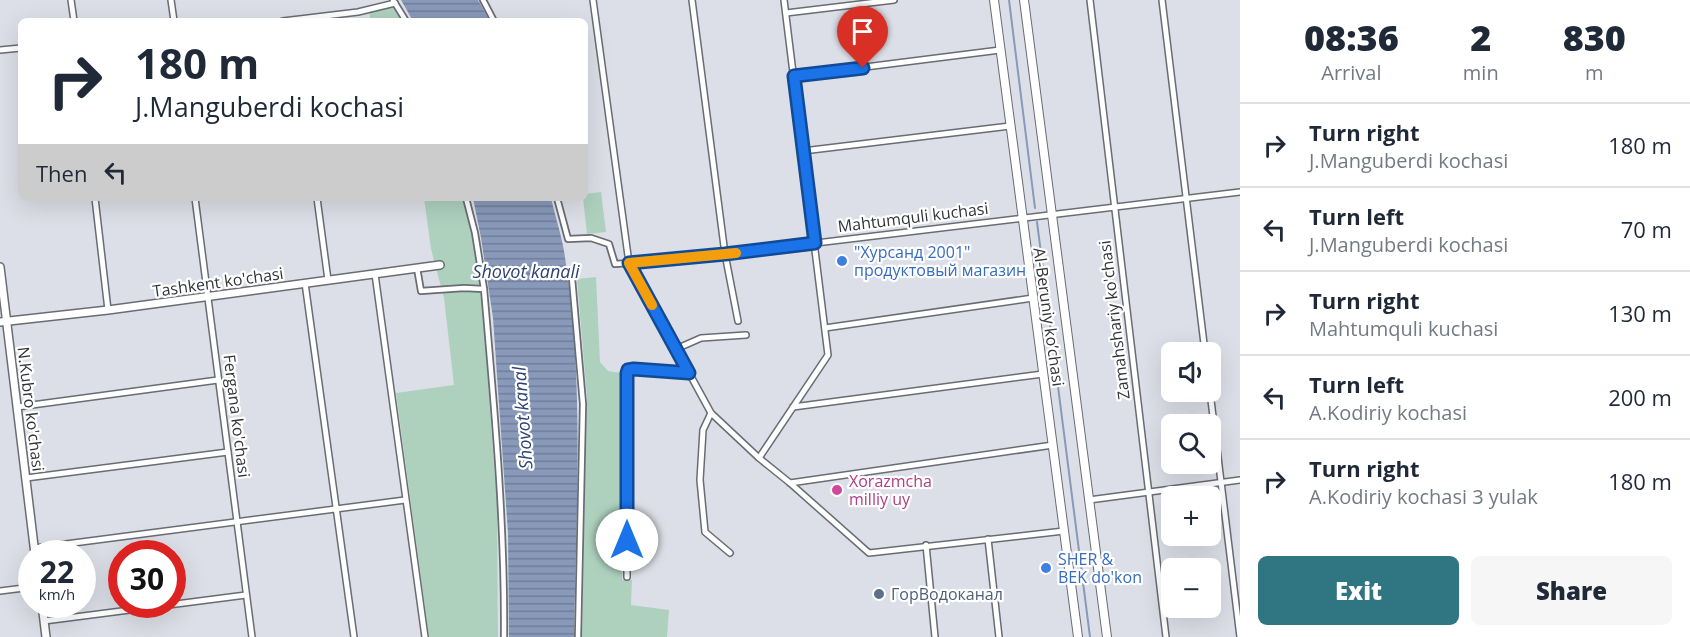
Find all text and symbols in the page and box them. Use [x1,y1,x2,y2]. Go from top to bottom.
pin [837,6,888,68]
text: 08:36 [1304,13,1399,62]
text: 2 [1470,13,1491,62]
text: 830 [1563,13,1626,62]
icon: arrive [846,15,879,48]
text: 180 m [135,34,259,91]
icon: right [36,42,114,120]
text: Arrival [1321,59,1382,86]
text: min [1463,59,1499,86]
text: m [1585,59,1604,86]
text: J.Manguberdi kochasi [135,88,404,125]
text: Turn right [1309,117,1420,147]
icon: right [1258,129,1291,162]
text: 180 m [1608,130,1672,160]
text: J.Manguberdi kochasi [1309,147,1508,174]
icon: left [99,156,132,189]
text: Then [36,158,87,188]
street label: Mahtumquli kuchasi [836,197,990,237]
text: Turn left [1309,201,1404,231]
icon: left [1258,213,1291,246]
text: 70 m [1621,214,1672,244]
text: J.Manguberdi kochasi [1309,231,1508,258]
street label: Zamahshariy ko'chasi [1093,239,1135,401]
place label: "Хурсанд 2001" продуктовый магазин [854,241,1026,281]
street label: Al-Beruniy ko’chasi [1028,246,1070,388]
marker: "Хурсанд 2001" продуктовый магазин [835,254,849,268]
water label: Shovot kanali [472,259,580,283]
street label: Tashkent ko'chasi [151,262,285,302]
text: Turn right [1309,285,1420,315]
icon: right [1258,297,1291,330]
text: 130 m [1608,298,1672,328]
text: Mahtumquli kuchasi [1309,315,1498,342]
map controls [1161,342,1221,618]
button: sound [1161,342,1221,402]
street label: N.Kubro ko'chasi [12,345,50,473]
street label: Fergana ko'chasi [219,353,255,479]
water label: Shovot kanal [506,366,538,470]
text: Turn left [1309,369,1404,399]
icon: left [1258,381,1291,414]
text: 200 m [1608,382,1672,412]
text: A.Kodiriy kochasi [1309,399,1467,426]
button: search [1161,414,1221,474]
text: Turn right [1309,453,1420,483]
icon: right [1258,465,1291,498]
text: 180 m [1608,466,1672,496]
place label: Xorazmcha milliy uy [849,470,932,510]
marker: Xorazmcha milliy uy [830,483,844,497]
text: A.Kodiriy kochasi 3 yulak [1309,483,1538,510]
button: + [1161,486,1221,546]
position arrow [595,508,659,572]
speed limit sign: 30 [108,540,186,618]
place label: SHER & BEK do'kon [1058,548,1142,588]
text: 22 [40,551,74,592]
button: Exit [1258,556,1459,625]
button: Share [1471,556,1672,625]
button: − [1161,558,1221,618]
marker: SHER & BEK do'kon [1039,561,1053,575]
place label: ГорВодоканал [891,583,1003,605]
text: km/h [39,584,75,604]
marker: ГорВодоканал [872,587,886,601]

